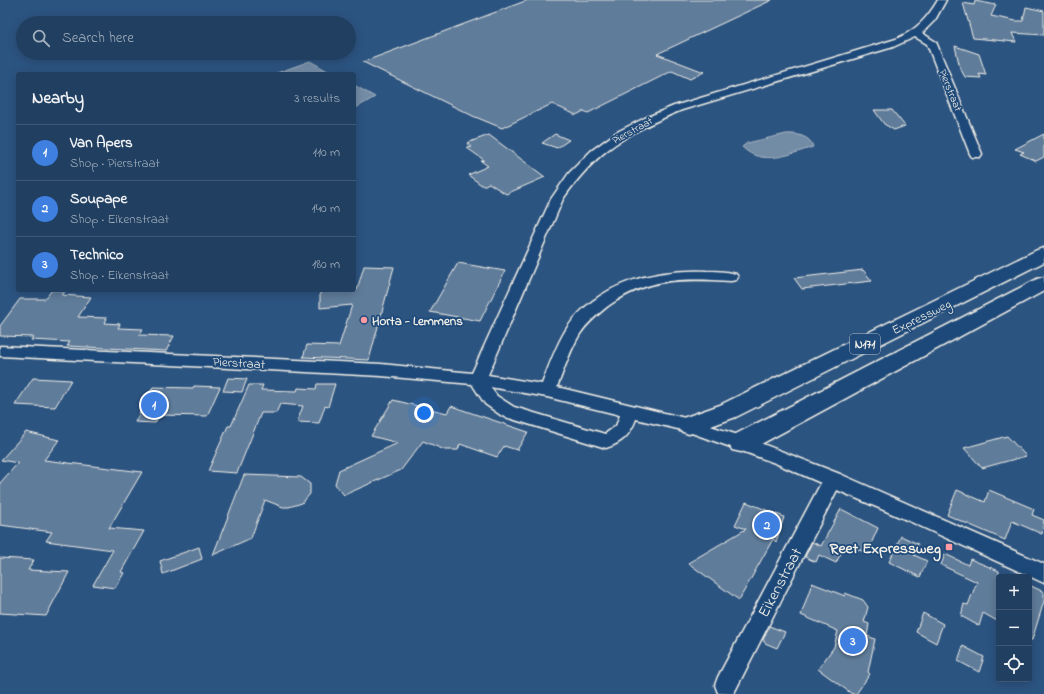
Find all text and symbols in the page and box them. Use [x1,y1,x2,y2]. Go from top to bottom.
search box [16,16,356,60]
icon: search [30,27,52,49]
text: Search here [62,27,134,49]
street label: Pierstraat [934,67,966,114]
text: Nearby [32,86,84,111]
text: 3 results [294,89,340,108]
street label: Pierstraat [609,113,656,149]
text: Van Apers [70,132,133,154]
text: 1 [43,143,47,162]
text: 110 m [313,143,340,162]
text: Shop · Pierstraat [70,154,160,173]
text: Soupape [70,188,127,210]
text: 2 [42,199,48,218]
text: 140 m [312,199,340,218]
text: Shop · Eikenstraat [70,210,169,229]
text: Technico [70,244,124,266]
text: 3 [42,255,48,274]
text: 180 m [312,255,340,274]
text: Shop · Eikenstraat [70,266,169,285]
street label: Expressweg [889,295,955,341]
place label: Horta - Lemmens [372,312,463,331]
marker: Horta - Lemmens [359,315,369,325]
road number: N171 [850,334,880,354]
street label: Pierstraat [212,353,266,374]
pin: 1 [141,390,167,420]
your location [414,403,434,423]
pin: 2 [754,510,780,540]
place label: Reet Expressweg [829,537,941,562]
marker: Reet Expressweg [944,542,954,552]
street label: Eikenstraat [752,543,809,622]
map controls [996,574,1032,682]
button: + [996,574,1032,610]
button: − [996,610,1032,646]
pin: 3 [840,626,866,656]
button: locate [996,646,1032,682]

